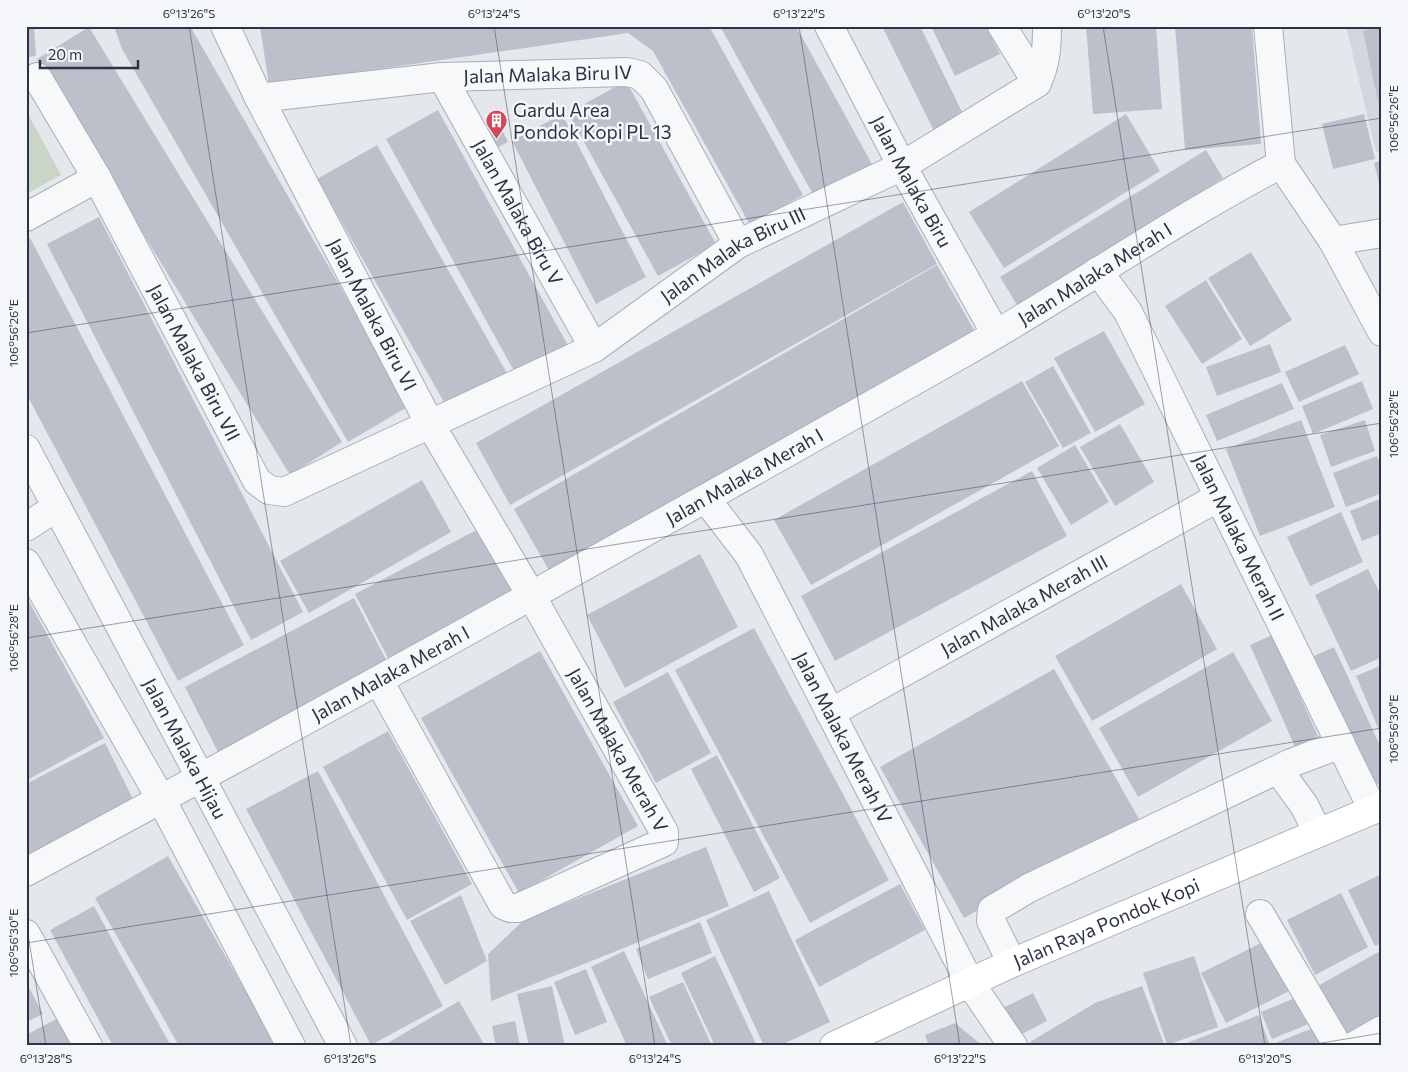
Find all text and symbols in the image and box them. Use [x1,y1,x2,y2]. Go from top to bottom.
text: 6°13'26"S [163,6,215,20]
text: 6°13'24"S [468,6,520,20]
text: 6°13'22"S [773,6,825,20]
text: 6°13'20"S [1077,6,1131,20]
scale bar [40,38,138,70]
text: 20 m [48,45,82,63]
street label: Jalan Malaka Biru IV [463,60,632,87]
text: 106°56'26"E [1386,85,1400,153]
place label: Gardu Area Pondok Kopi PL 13 [513,98,672,143]
building icon: Gardu Area Pondok Kopi PL 13 [485,109,509,140]
street label: Jalan Malaka Biru [867,111,957,251]
street label: Jalan Malaka Biru V [468,135,568,289]
street label: Jalan Malaka Biru III [656,202,809,307]
street label: Jalan Malaka Merah I [1013,217,1176,330]
street label: Jalan Malaka Biru VI [324,234,422,394]
street label: Jalan Malaka Biru VII [144,280,246,444]
text: 106°56'26"E [6,299,20,367]
text: 106°56'28"E [1386,390,1400,458]
street label: Jalan Malaka Merah I [661,423,827,529]
street label: Jalan Malaka Merah II [1189,450,1290,624]
street label: Jalan Malaka Merah III [936,549,1111,660]
text: 106°56'28"E [6,604,20,672]
street label: Jalan Malaka Merah I [307,620,473,726]
street label: Jalan Malaka Merah IV [790,648,897,827]
street label: Jalan Malaka Merah V [563,664,674,836]
street label: Jalan Malaka Hijau [139,674,232,822]
text: 106°56'30"E [1386,695,1400,763]
street label: Jalan Raya Pondok Kopi [1010,873,1203,972]
text: 106°56'30"E [6,909,20,977]
text: 6°13'28"S [20,1051,72,1065]
text: 6°13'26"S [324,1051,376,1065]
text: 6°13'24"S [629,1051,681,1065]
text: 6°13'22"S [934,1051,986,1065]
text: 6°13'20"S [1238,1051,1292,1065]

